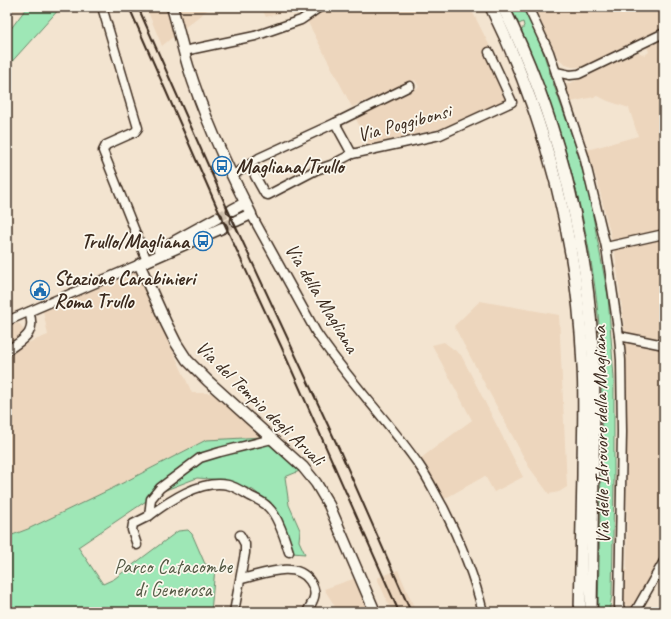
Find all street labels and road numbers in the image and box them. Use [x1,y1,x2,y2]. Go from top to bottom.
street label: Via Poggibonsi [355,98,456,147]
street label: Via della Magliana [279,239,366,359]
street label: Via delle Idrovore della Magliana [587,324,615,544]
street label: Via del Tempio degli Arvali [190,335,331,473]

